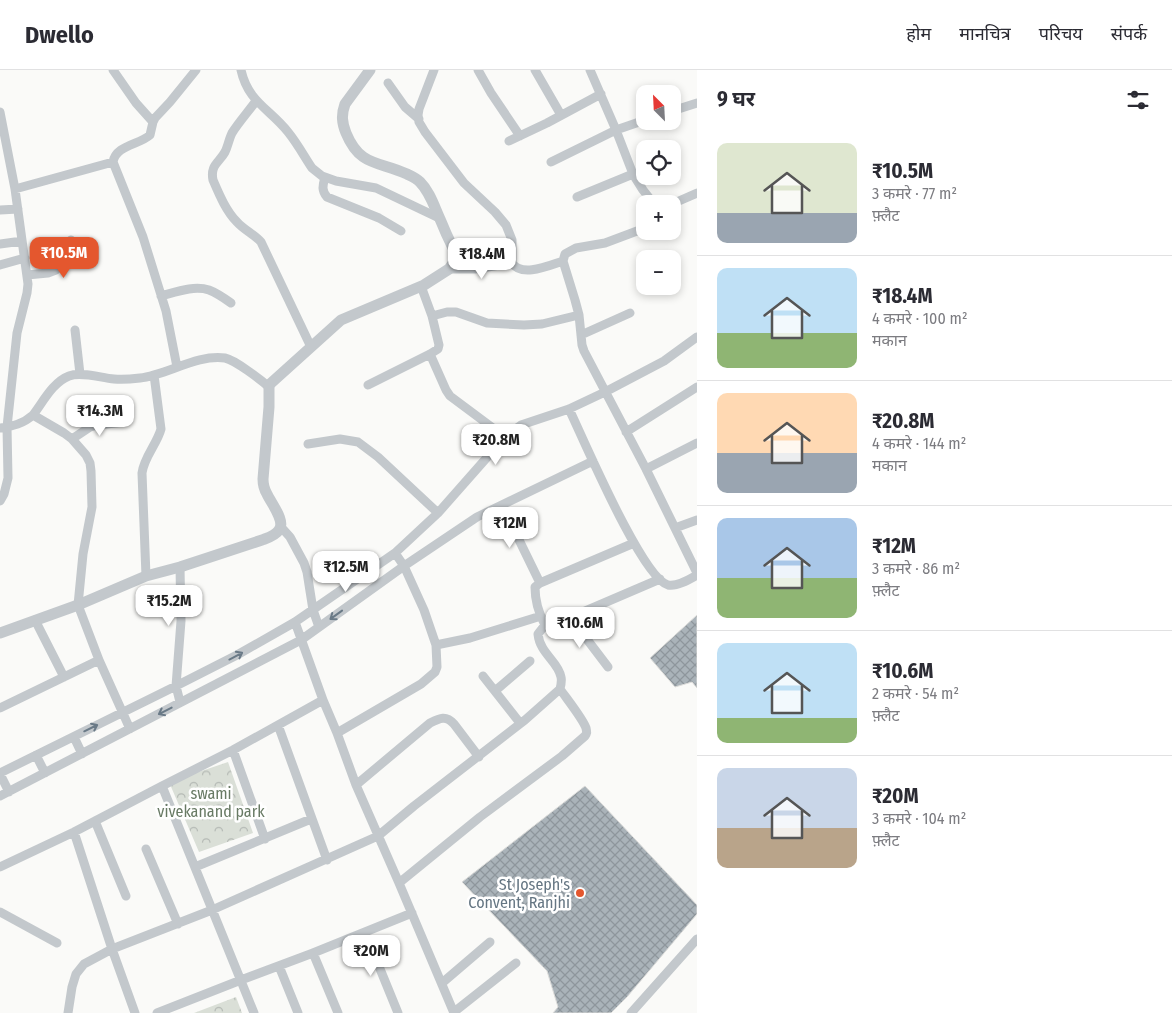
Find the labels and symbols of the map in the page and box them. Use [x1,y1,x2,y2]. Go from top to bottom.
north arrow [636,85,681,130]
pin: ₹10.5M [23,236,105,279]
pin: ₹18.4M [441,238,523,280]
pin: ₹14.3M [59,394,141,437]
pin: ₹20.8M [455,424,537,466]
pin: ₹12M [480,506,540,549]
pin: ₹12.5M [305,550,387,593]
pin: ₹15.2M [128,584,210,627]
pin: ₹10.6M [539,606,621,649]
one-way arrow [330,609,343,620]
one-way arrow [228,650,243,660]
one-way arrow [158,707,173,716]
one-way arrow [83,723,98,732]
park label: swami vivekanand park [157,784,265,821]
place label: St Joseph's Convent, Ranjhi [468,875,570,912]
marker: St Joseph's Convent, Ranjhi [574,887,586,899]
pin: ₹20M [341,934,401,977]

